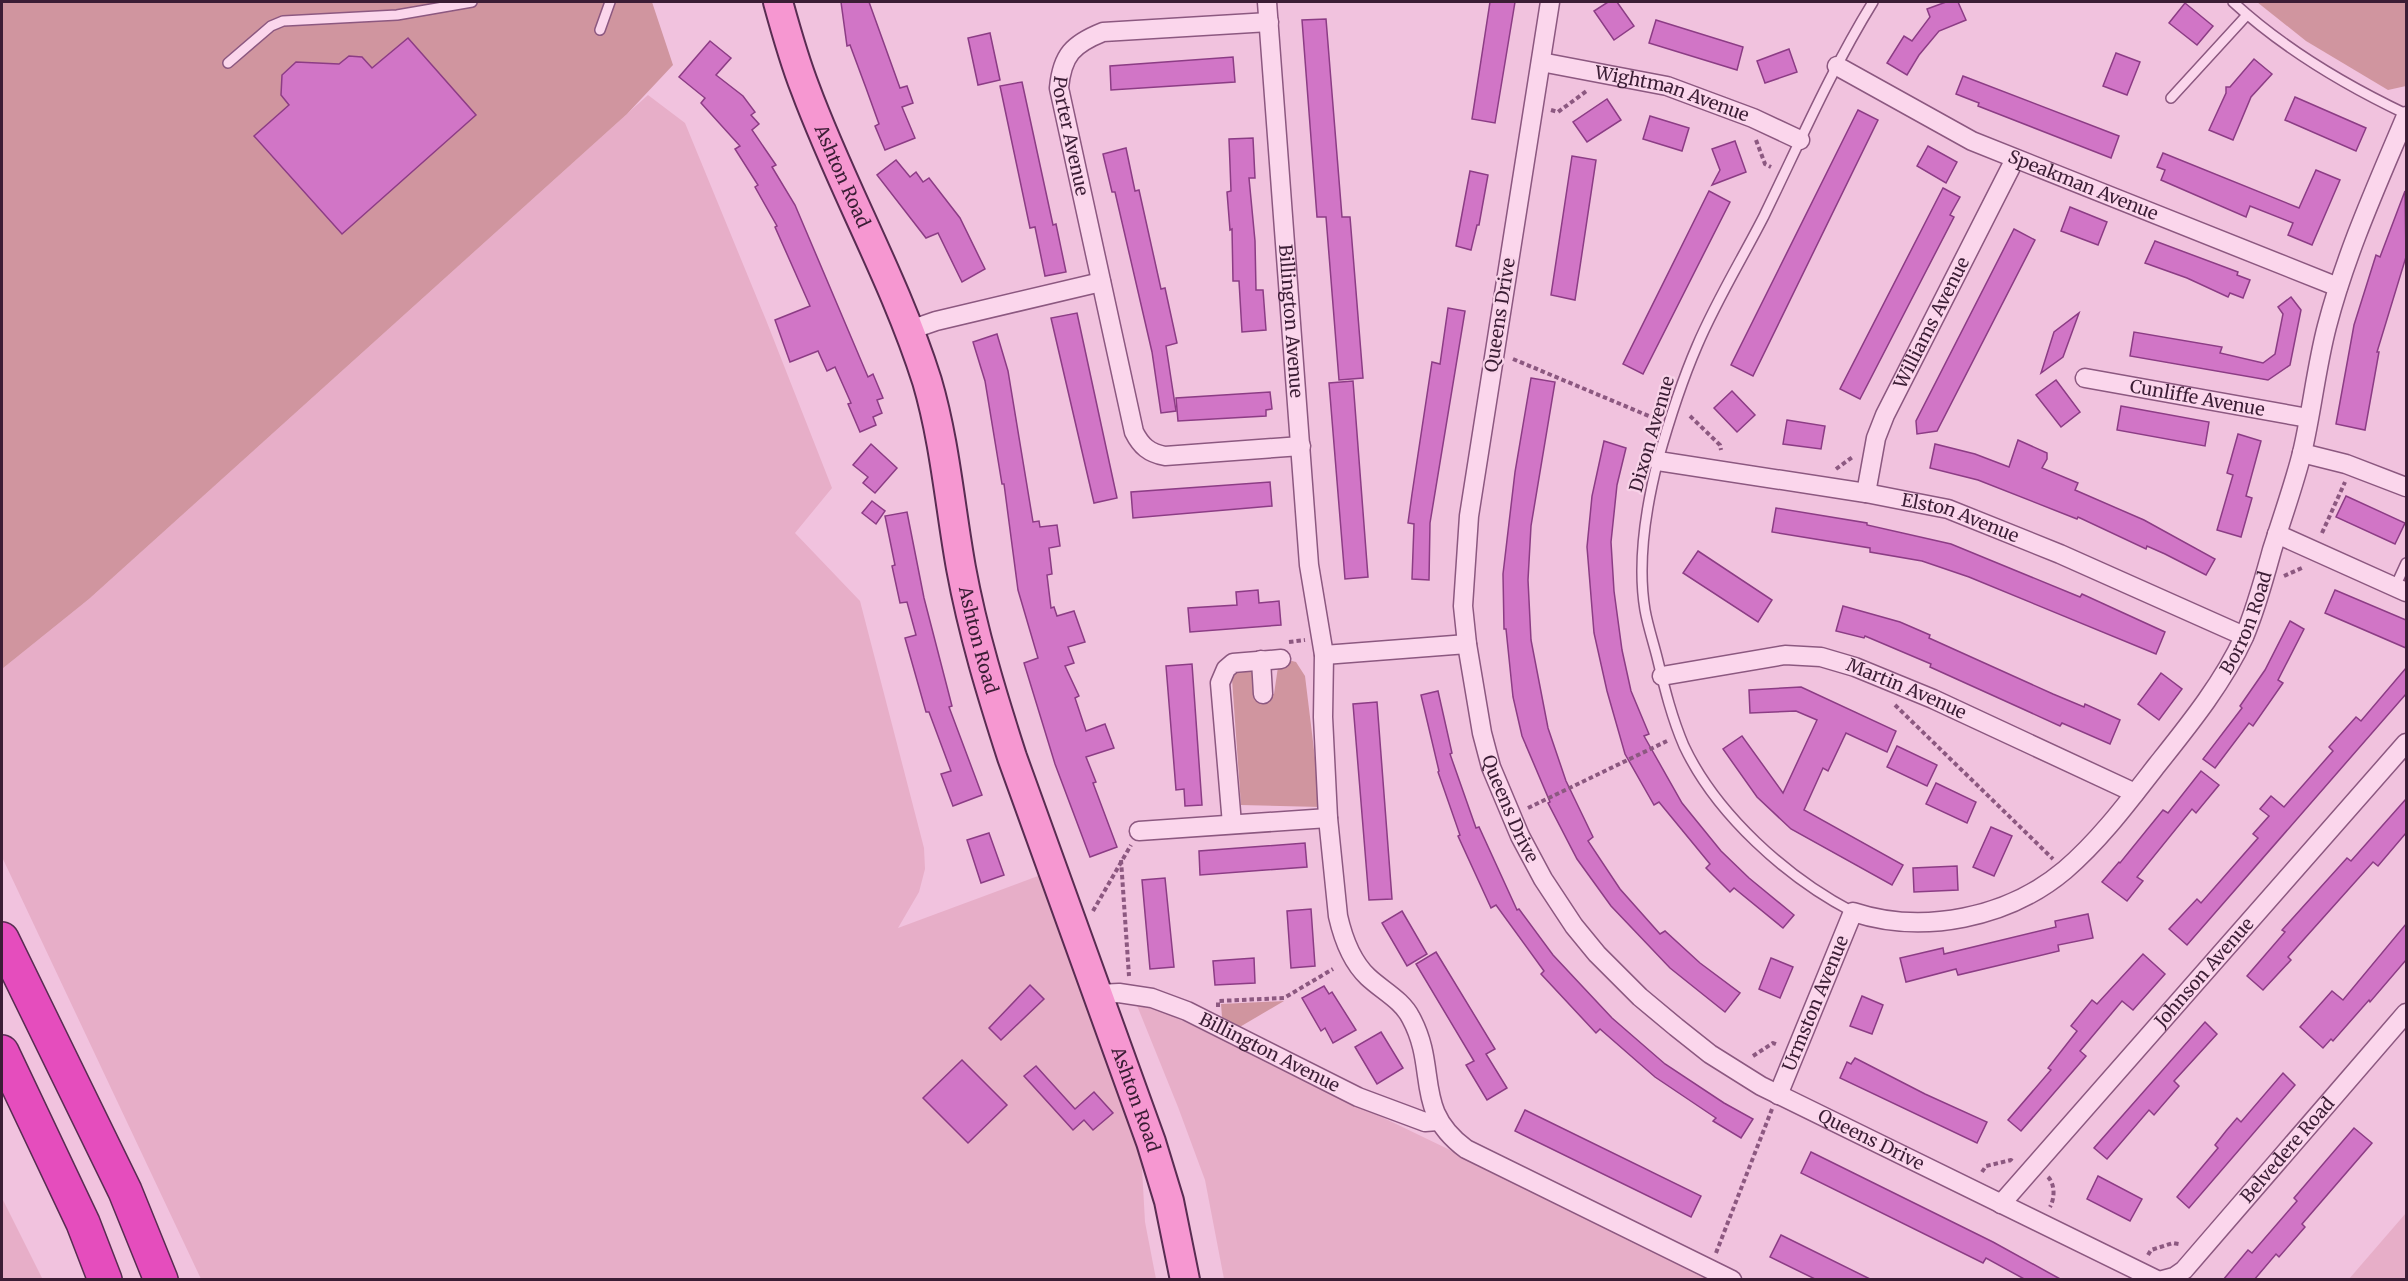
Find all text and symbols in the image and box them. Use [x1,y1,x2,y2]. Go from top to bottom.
street label: Wightman Avenue [1592,60,1752,127]
street label: Porter Avenue [1048,75,1094,198]
street label: Ashton Road [809,120,875,231]
street label: Speakman Avenue [2005,145,2162,225]
street label: Billington Avenue [1274,243,1309,399]
street label: Williams Avenue [1888,253,1974,393]
street label: Queens Drive [1479,256,1520,374]
street label: Dixon Avenue [1624,373,1679,495]
street label: Cunliffe Avenue [2128,374,2267,421]
street label: Elston Avenue [1899,488,2022,547]
street label: Borron Road [2215,568,2277,678]
street label: Ashton Road [954,583,1004,697]
street label: Martin Avenue [1843,653,1970,724]
street label: Queens Drive [1477,752,1544,867]
street label: Johnson Avenue [2149,912,2258,1033]
street label: Urmston Avenue [1777,932,1853,1074]
street label: Billington Avenue [1196,1007,1344,1097]
street label: Ashton Road [1106,1043,1165,1155]
street label: Belvedere Road [2235,1092,2339,1207]
street label: Queens Drive [1814,1104,1928,1175]

